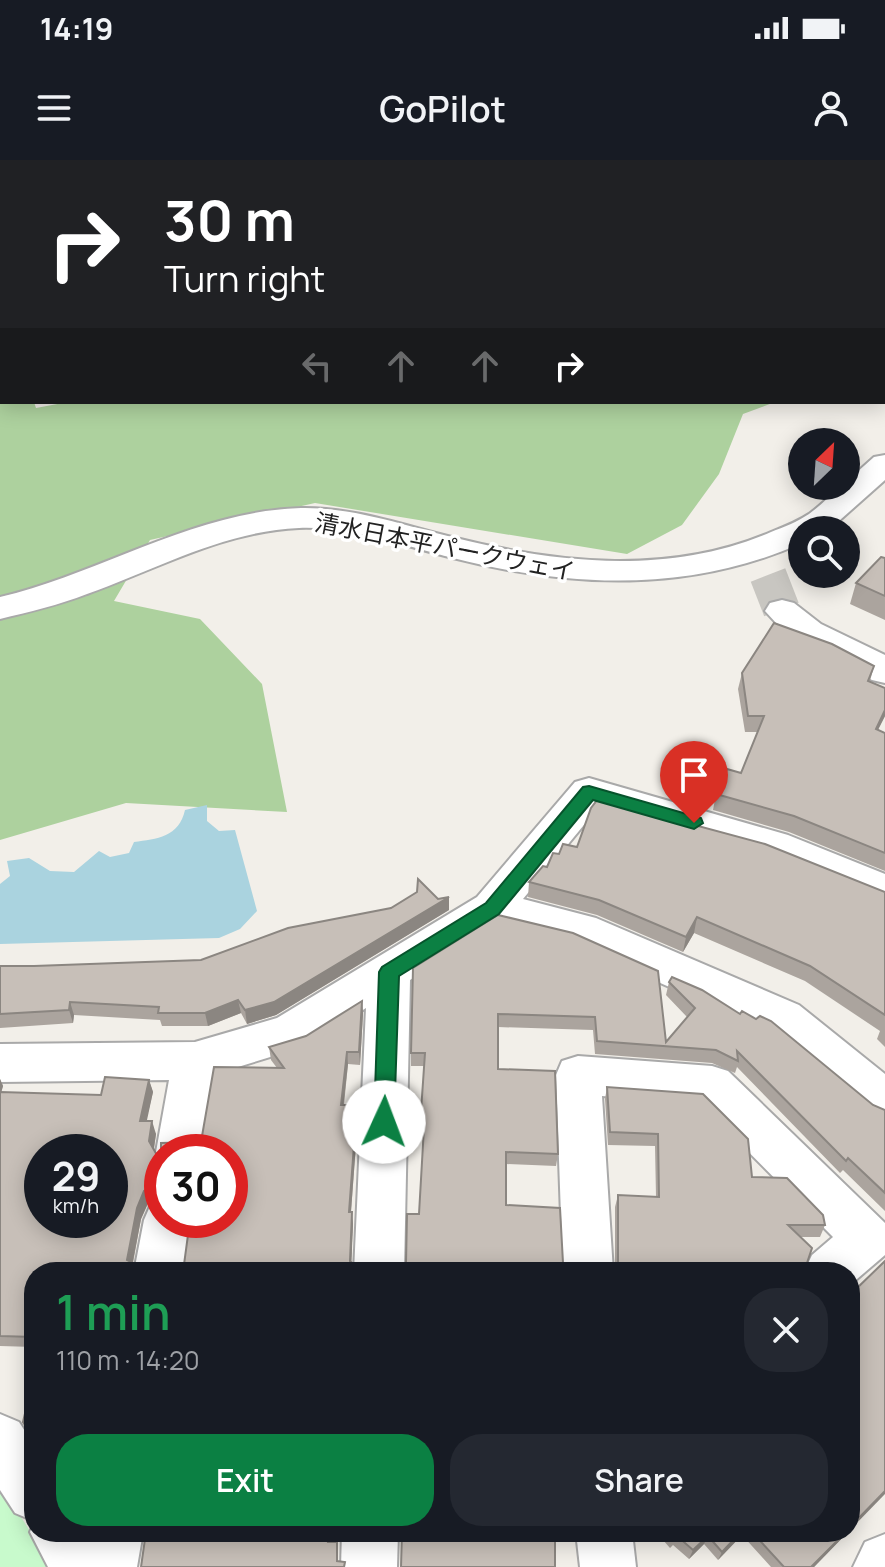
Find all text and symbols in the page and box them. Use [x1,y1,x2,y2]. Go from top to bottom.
text: 14:19 [40,8,113,49]
text: GoPilot [379,84,506,133]
icon: menu [32,86,76,130]
icon: person [809,86,853,130]
text: 30 m [164,181,295,258]
icon: right [32,192,136,296]
text: Turn right [164,254,325,303]
icon: left [295,344,339,388]
icon: ahead [379,344,423,388]
icon: ahead [463,344,507,388]
icon: right [547,344,591,388]
north arrow [788,428,860,500]
map controls [788,428,860,588]
street label: 清水日本平パークウェイ [312,505,578,587]
button: search [788,516,860,588]
pin [660,741,728,823]
icon: arrive [672,753,716,797]
position arrow [342,1080,426,1164]
speed limit sign: 30 [144,1134,248,1238]
text: 29 [52,1148,100,1203]
text: km/h [53,1192,99,1219]
text: 1 min [56,1279,170,1344]
button: close [744,1288,828,1372]
text: 110 m · 14:20 [56,1342,200,1378]
button: Exit [56,1434,434,1526]
button: Share [450,1434,828,1526]

